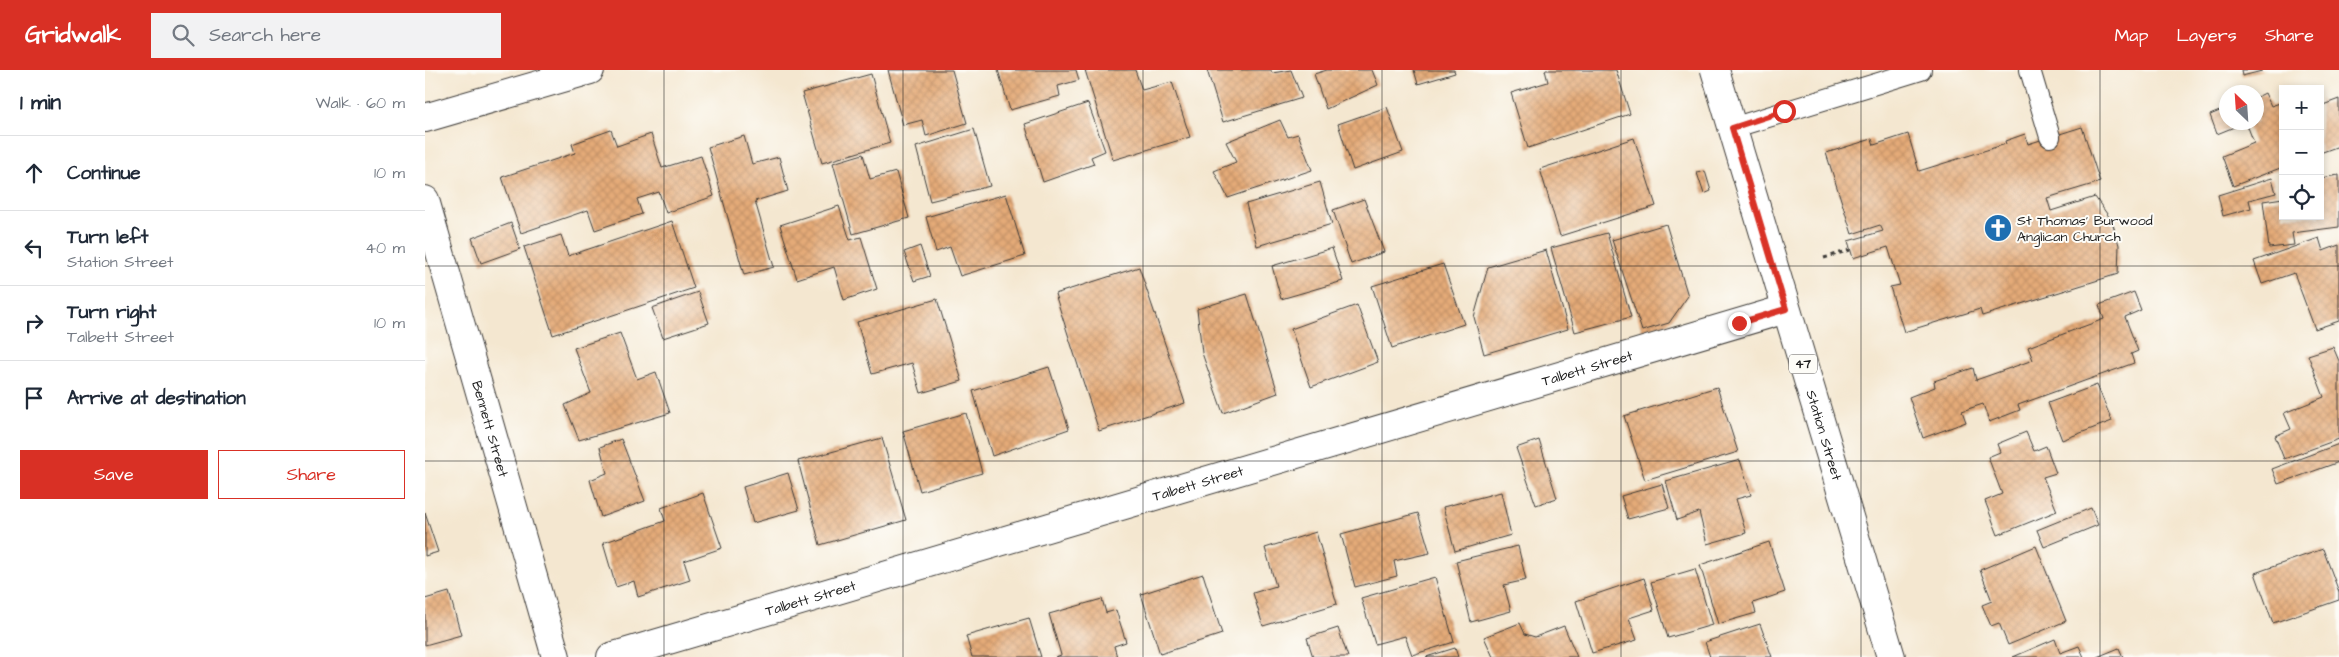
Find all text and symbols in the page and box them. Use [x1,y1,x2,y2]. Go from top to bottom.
search box [151,13,501,58]
text: Gridwalk [25,18,121,52]
icon: search [169,21,197,49]
text: Search here [209,22,321,49]
text: Map [2114,23,2148,48]
text: Layers [2176,23,2237,48]
text: Share [2265,23,2314,48]
north arrow [2219,85,2264,130]
map controls [2279,85,2324,220]
button: + [2279,85,2324,130]
text: 1 min [20,88,61,117]
text: Walk · 60 m [315,92,405,114]
route start [1773,100,1796,123]
button: − [2279,130,2324,175]
icon: ahead [20,159,48,187]
text: Continue [67,160,141,187]
text: 10 m [374,162,405,184]
button: locate [2279,175,2324,220]
place label: St Thomas' Burwood Anglican Church [2017,211,2153,247]
church icon: St Thomas' Burwood Anglican Church [1983,213,2013,243]
text: Turn left [67,224,148,251]
icon: left [20,234,48,262]
text: 40 m [365,237,405,259]
text: Station Street [67,251,174,273]
text: Turn right [67,299,156,326]
icon: right [20,309,48,337]
text: 10 m [374,312,405,334]
route end [1728,312,1751,335]
text: Talbett Street [67,326,174,348]
street label: Talbett Street [1540,346,1635,392]
road number: 47 [1789,354,1817,374]
street label: Bennett Street [466,379,513,480]
icon: arrive [20,384,48,412]
text: Arrive at destination [67,385,246,412]
street label: Station Street [1800,388,1847,483]
button: Save [20,450,208,499]
button: Share [218,450,405,499]
street label: Talbett Street [1150,461,1246,507]
street label: Talbett Street [763,576,859,622]

